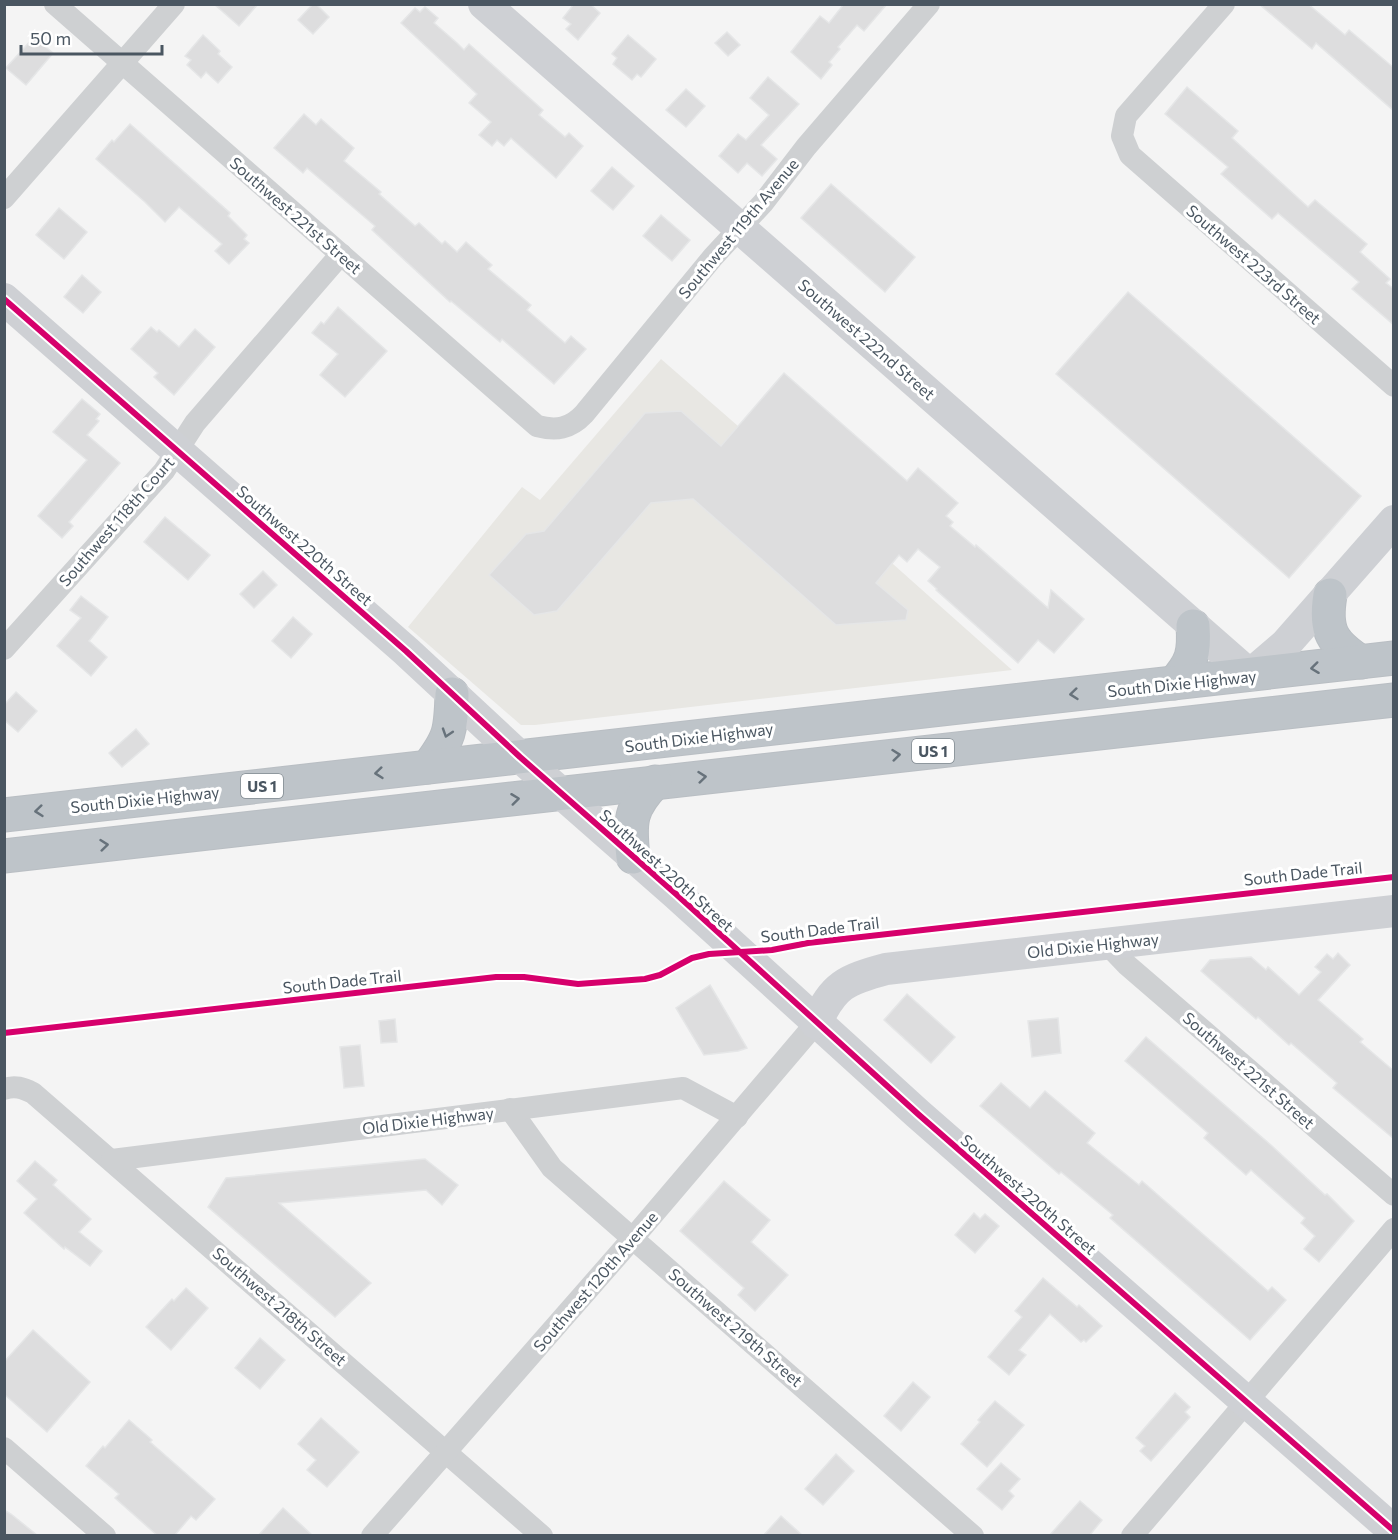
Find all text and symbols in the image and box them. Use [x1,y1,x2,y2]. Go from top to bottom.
scale bar [21,18,162,56]
text: 50 m [30,27,71,49]
street label: Southwest 221st Street [226,153,366,278]
street label: Southwest 119th Avenue [674,154,802,302]
street label: Southwest 223rd Street [1183,200,1325,328]
street label: Southwest 222nd Street [795,275,939,404]
street label: Southwest 118th Court [54,452,178,590]
street label: Southwest 220th Street [233,481,377,609]
one-way arrow [1310,661,1319,673]
street label: South Dixie Highway [1107,666,1257,700]
one-way arrow [1070,688,1079,700]
street label: South Dixie Highway [624,718,774,756]
one-way arrow [442,727,455,738]
road number: US 1 [912,739,954,763]
one-way arrow [891,750,901,762]
one-way arrow [374,766,383,778]
one-way arrow [698,771,707,784]
road number: US 1 [241,774,283,798]
street label: South Dixie Highway [70,782,220,816]
one-way arrow [511,794,520,806]
one-way arrow [34,804,44,817]
street label: Southwest 220th Street [596,805,738,935]
one-way arrow [100,839,109,852]
street label: South Dade Trail [1243,857,1363,889]
street label: South Dade Trail [760,912,880,946]
street label: Old Dixie Highway [1026,929,1160,961]
street label: South Dade Trail [282,965,402,997]
street label: Southwest 221st Street [1179,1008,1319,1133]
street label: Old Dixie Highway [361,1103,495,1137]
street label: Southwest 220th Street [957,1130,1101,1258]
street label: Southwest 120th Avenue [529,1207,661,1355]
street label: Southwest 218th Street [209,1243,351,1369]
street label: Southwest 219th Street [665,1264,807,1390]

